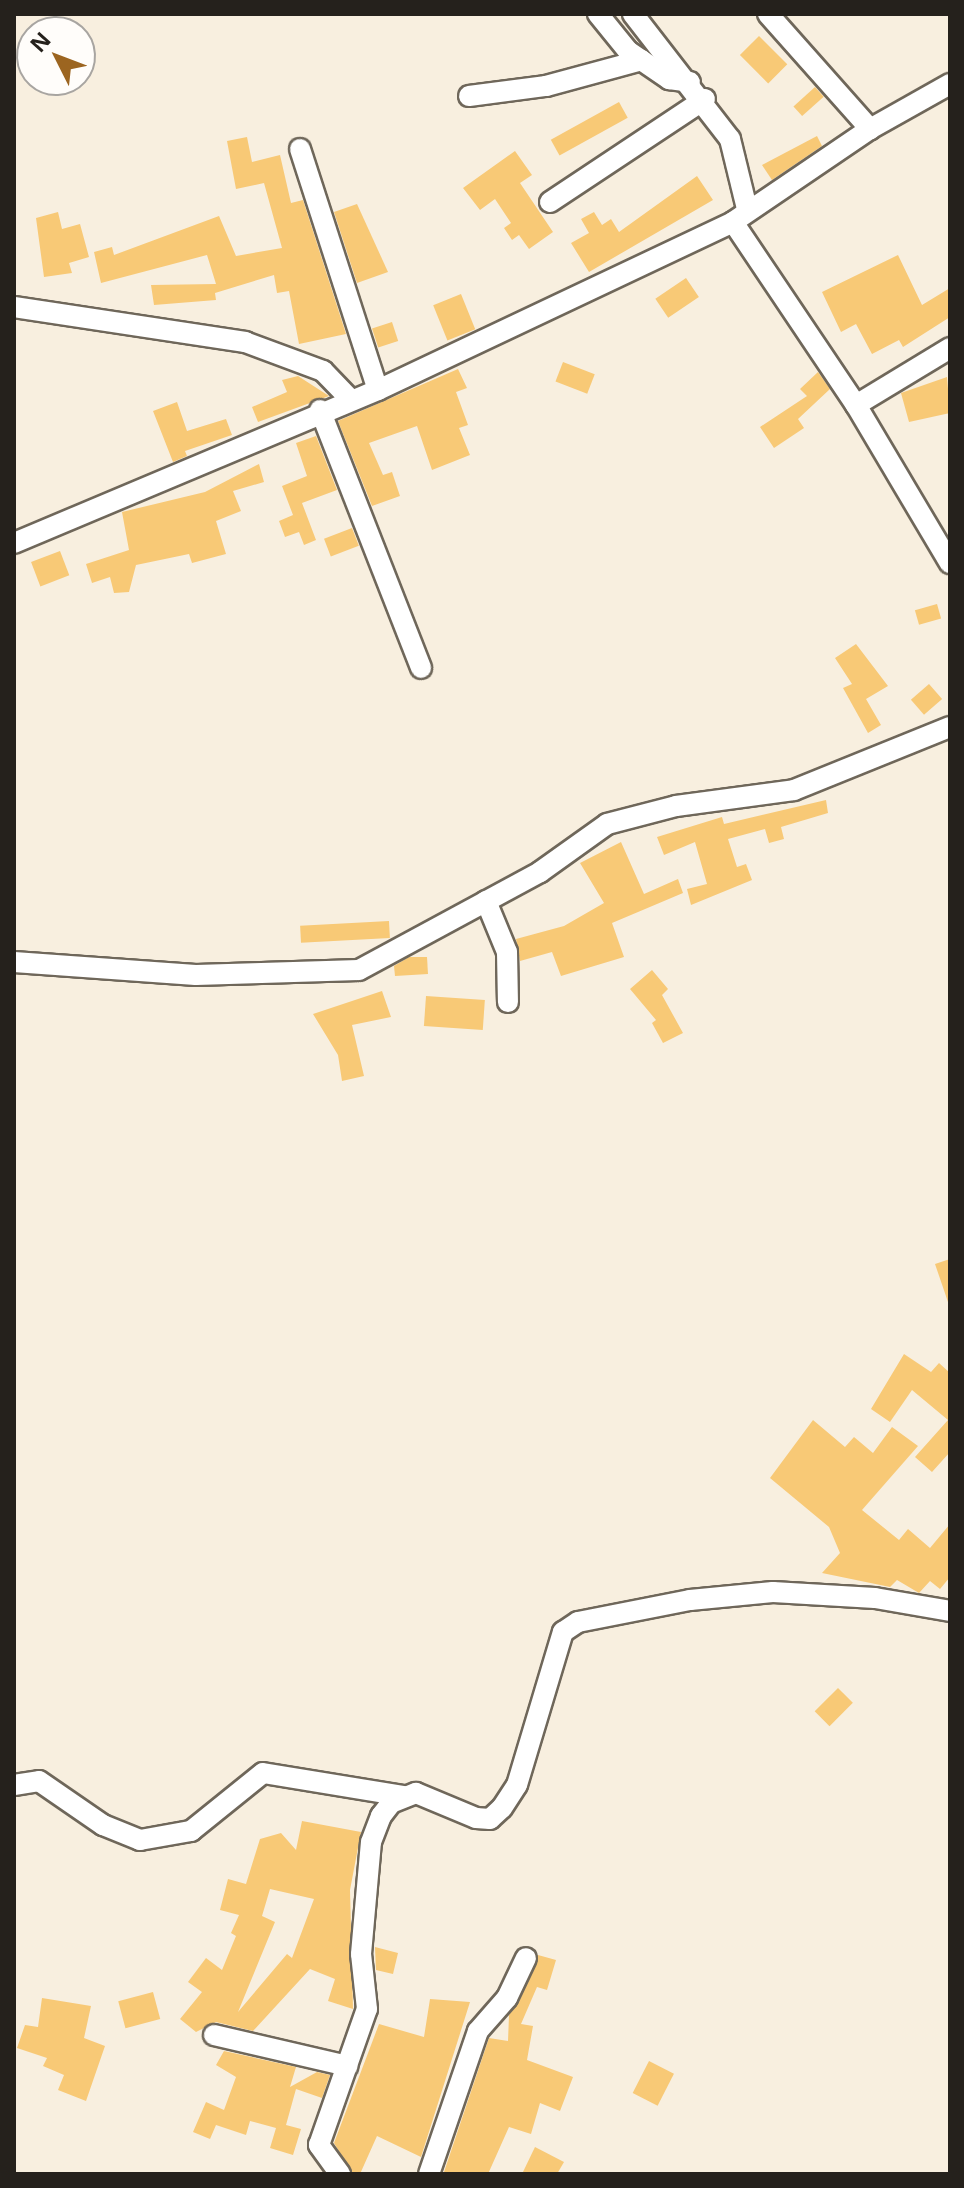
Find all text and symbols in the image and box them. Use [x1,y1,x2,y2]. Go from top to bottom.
north arrow [16,16,96,96]
text: N [23,25,57,58]

